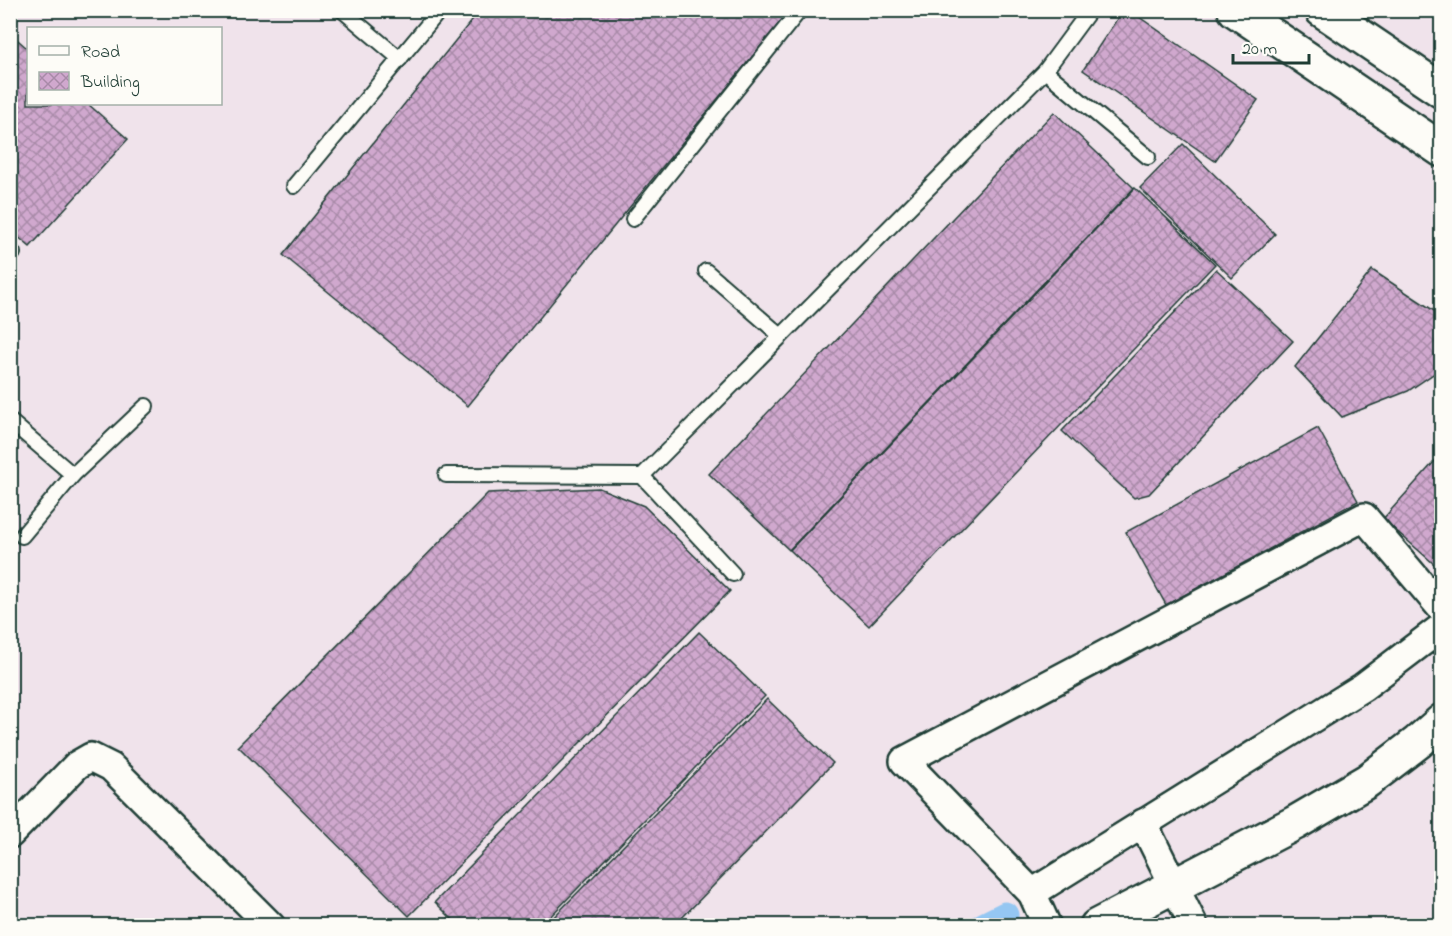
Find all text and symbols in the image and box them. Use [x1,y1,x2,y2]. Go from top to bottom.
legend [27,27,222,105]
scale bar [1233,27,1310,65]
text: 20 m [1242,37,1277,63]
text: Road [81,40,120,66]
text: Building [80,70,140,97]

